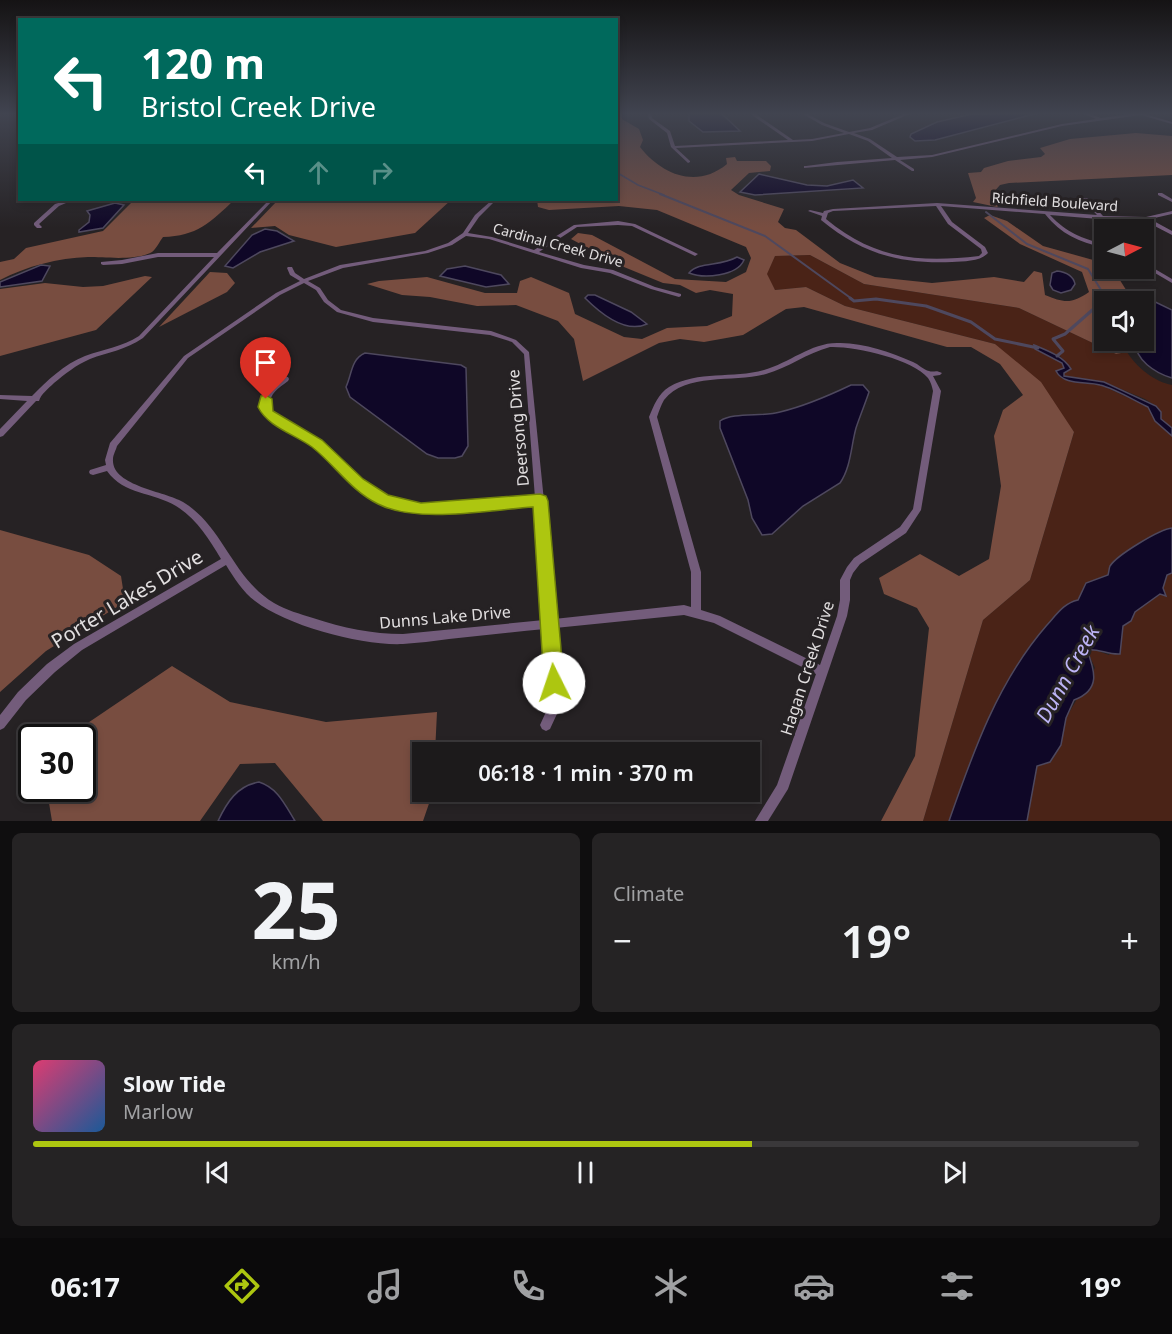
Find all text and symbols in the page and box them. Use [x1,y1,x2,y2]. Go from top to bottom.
text: 120 m [141,34,265,91]
icon: left [42,42,120,120]
text: Bristol Creek Drive [141,88,376,125]
icon: left [239,156,272,189]
icon: ahead [302,156,335,189]
icon: right [365,156,398,189]
street label: Richfield Boulevard [991,188,1119,215]
street label: Cardinal Creek Drive [491,218,625,271]
north arrow [1094,219,1154,279]
map controls [1094,219,1154,351]
button: sound [1094,291,1154,351]
pin [240,337,291,399]
icon: arrive [249,346,282,379]
street label: Deersong Drive [502,369,534,487]
street label: Porter Lakes Drive [46,543,208,655]
street label: Hagan Creek Drive [775,598,839,738]
street label: Dunns Lake Drive [378,600,512,634]
water label: Dunn Creek [1029,618,1106,727]
position arrow [522,651,586,715]
speed limit sign: 30 [18,724,96,802]
text: 06:18 · 1 min · 370 m [478,757,694,787]
text: 25 [251,856,341,962]
text: Climate [613,880,684,907]
text: 19° [841,910,911,971]
text: − [613,918,632,963]
text: + [1120,918,1139,963]
text: km/h [271,948,321,975]
text: Slow Tide [123,1068,226,1098]
text: Marlow [123,1098,193,1125]
icon: previous [201,1156,234,1189]
icon: pause [569,1156,602,1189]
icon: next [938,1156,971,1189]
icon: directions [221,1265,263,1307]
icon: music [364,1265,406,1307]
icon: phone [507,1265,549,1307]
icon: climate [650,1265,692,1307]
icon: car [793,1265,835,1307]
icon: filters [936,1265,978,1307]
text: 06:17 [51,1268,120,1305]
text: 19° [1079,1268,1121,1305]

